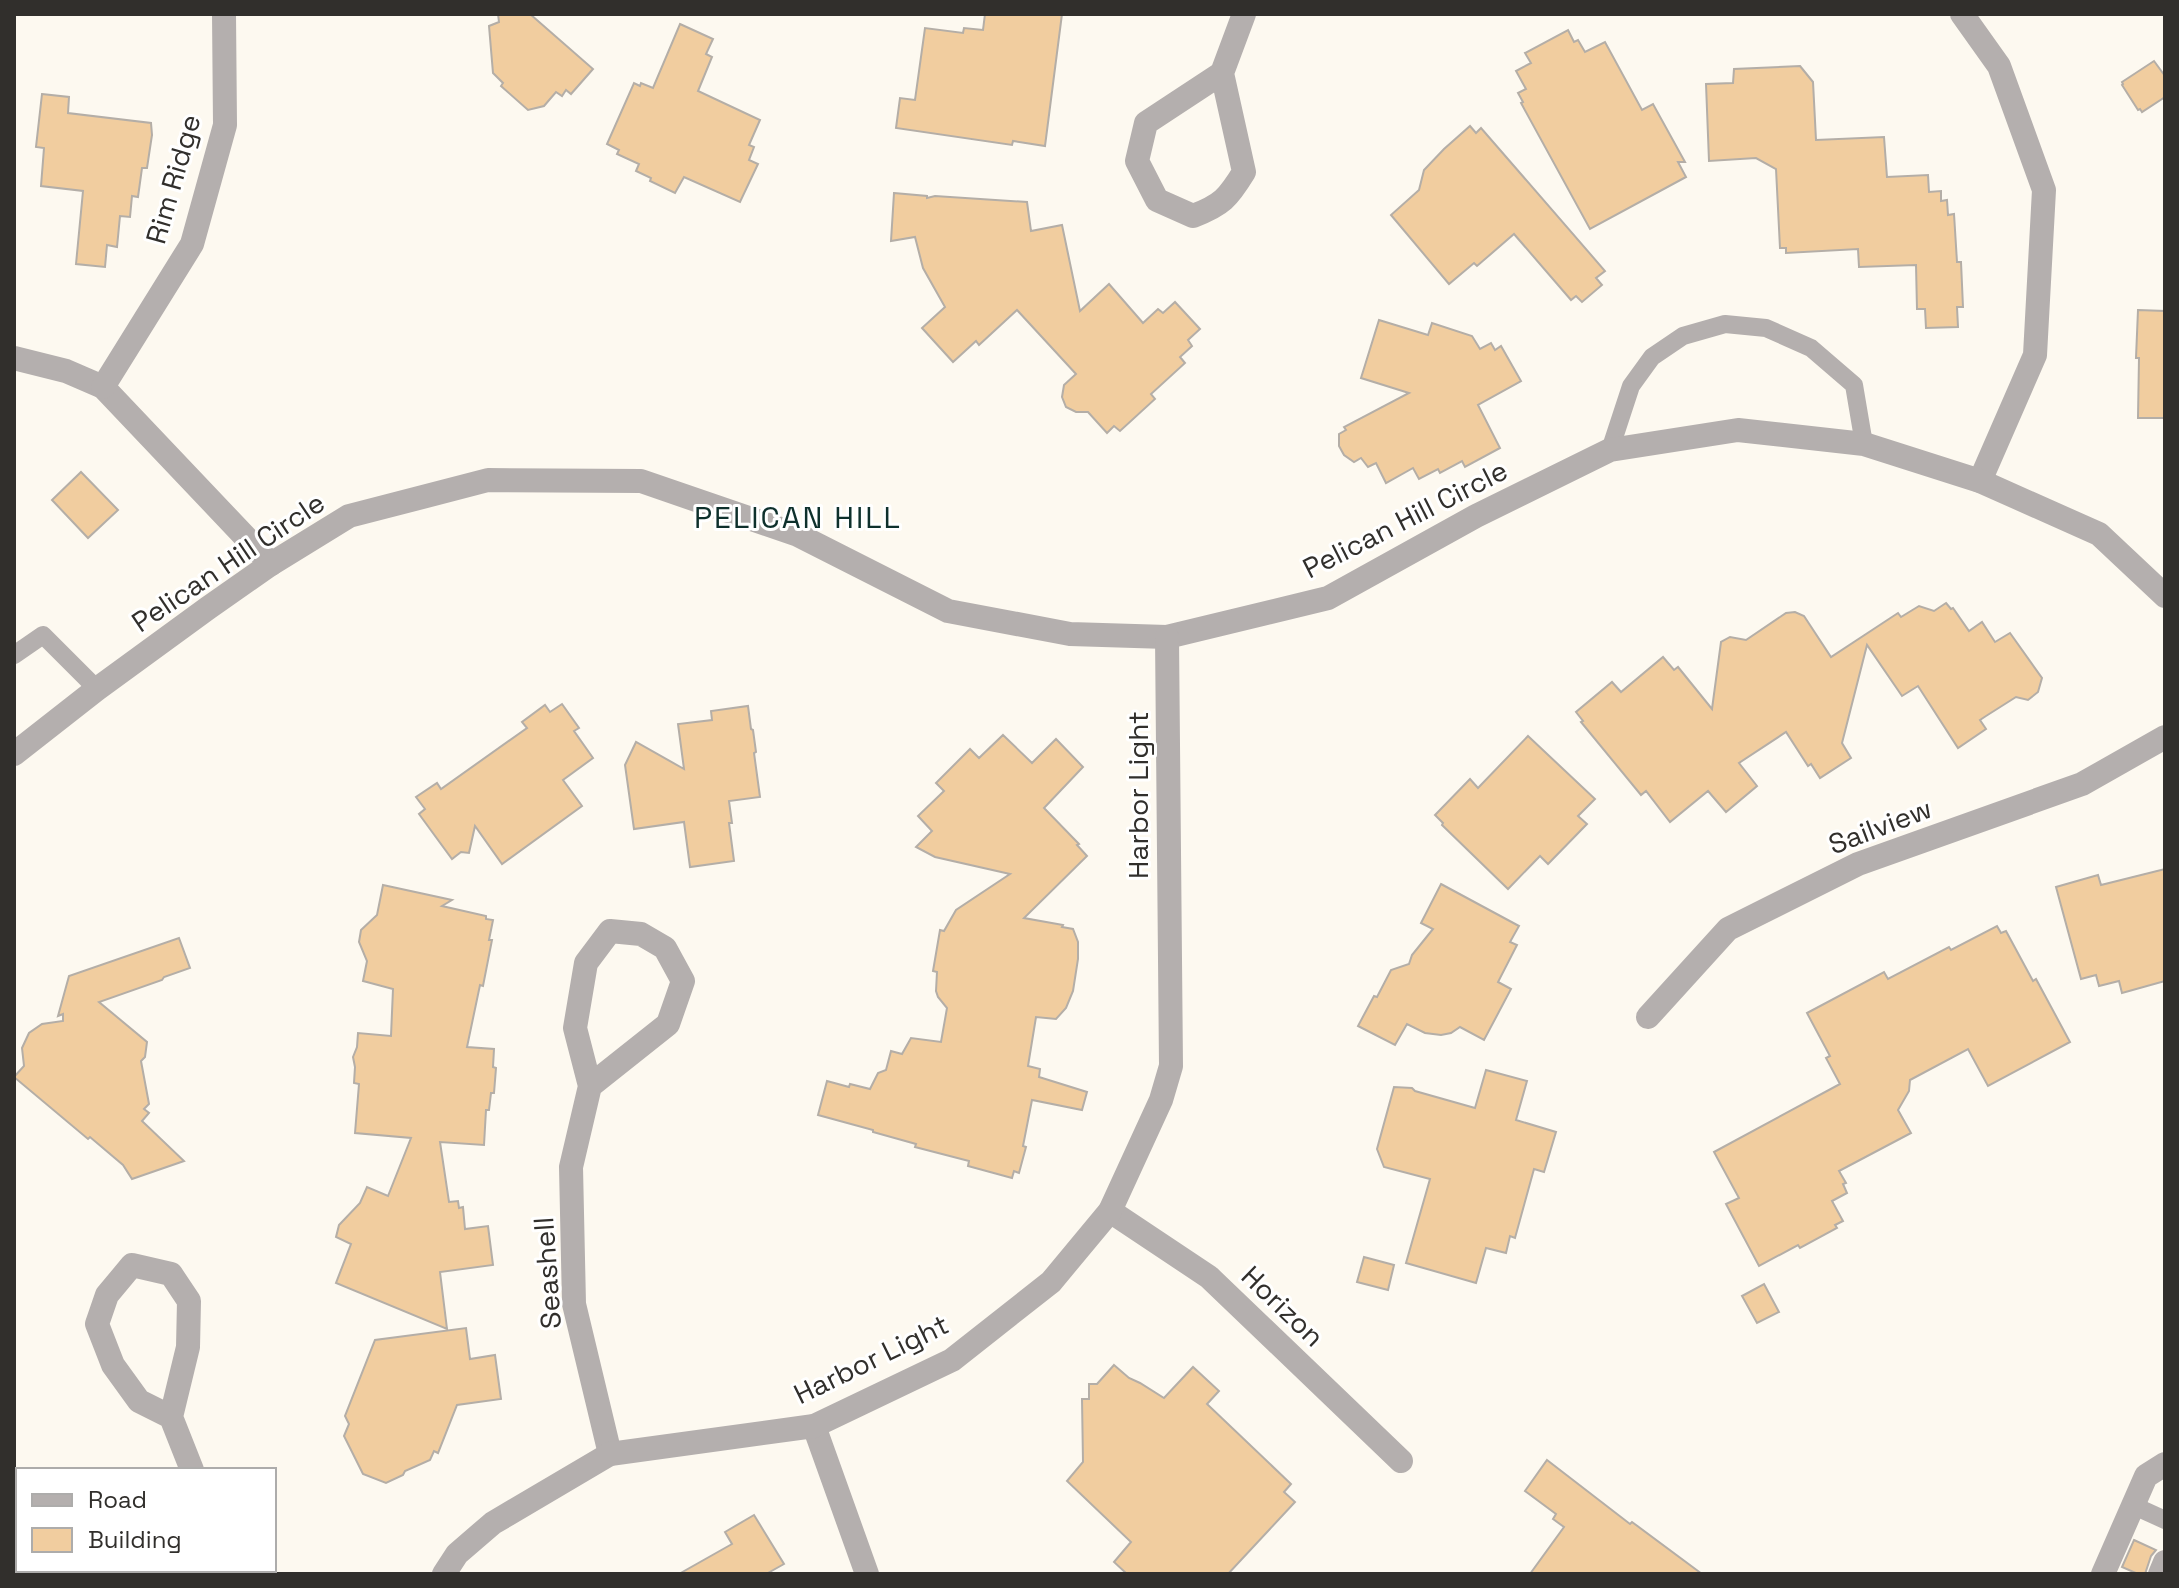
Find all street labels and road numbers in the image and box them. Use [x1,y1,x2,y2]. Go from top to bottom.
street label: Rim Ridge [137,110,209,248]
street label: Pelican Hill Circle [1297,452,1513,586]
street label: Pelican Hill Circle [125,484,331,640]
street label: Harbor Light [1120,711,1156,879]
street label: Sailview [1823,790,1937,862]
street label: Seashell [525,1216,569,1330]
street label: Horizon [1234,1258,1332,1354]
street label: Harbor Light [788,1306,954,1412]

